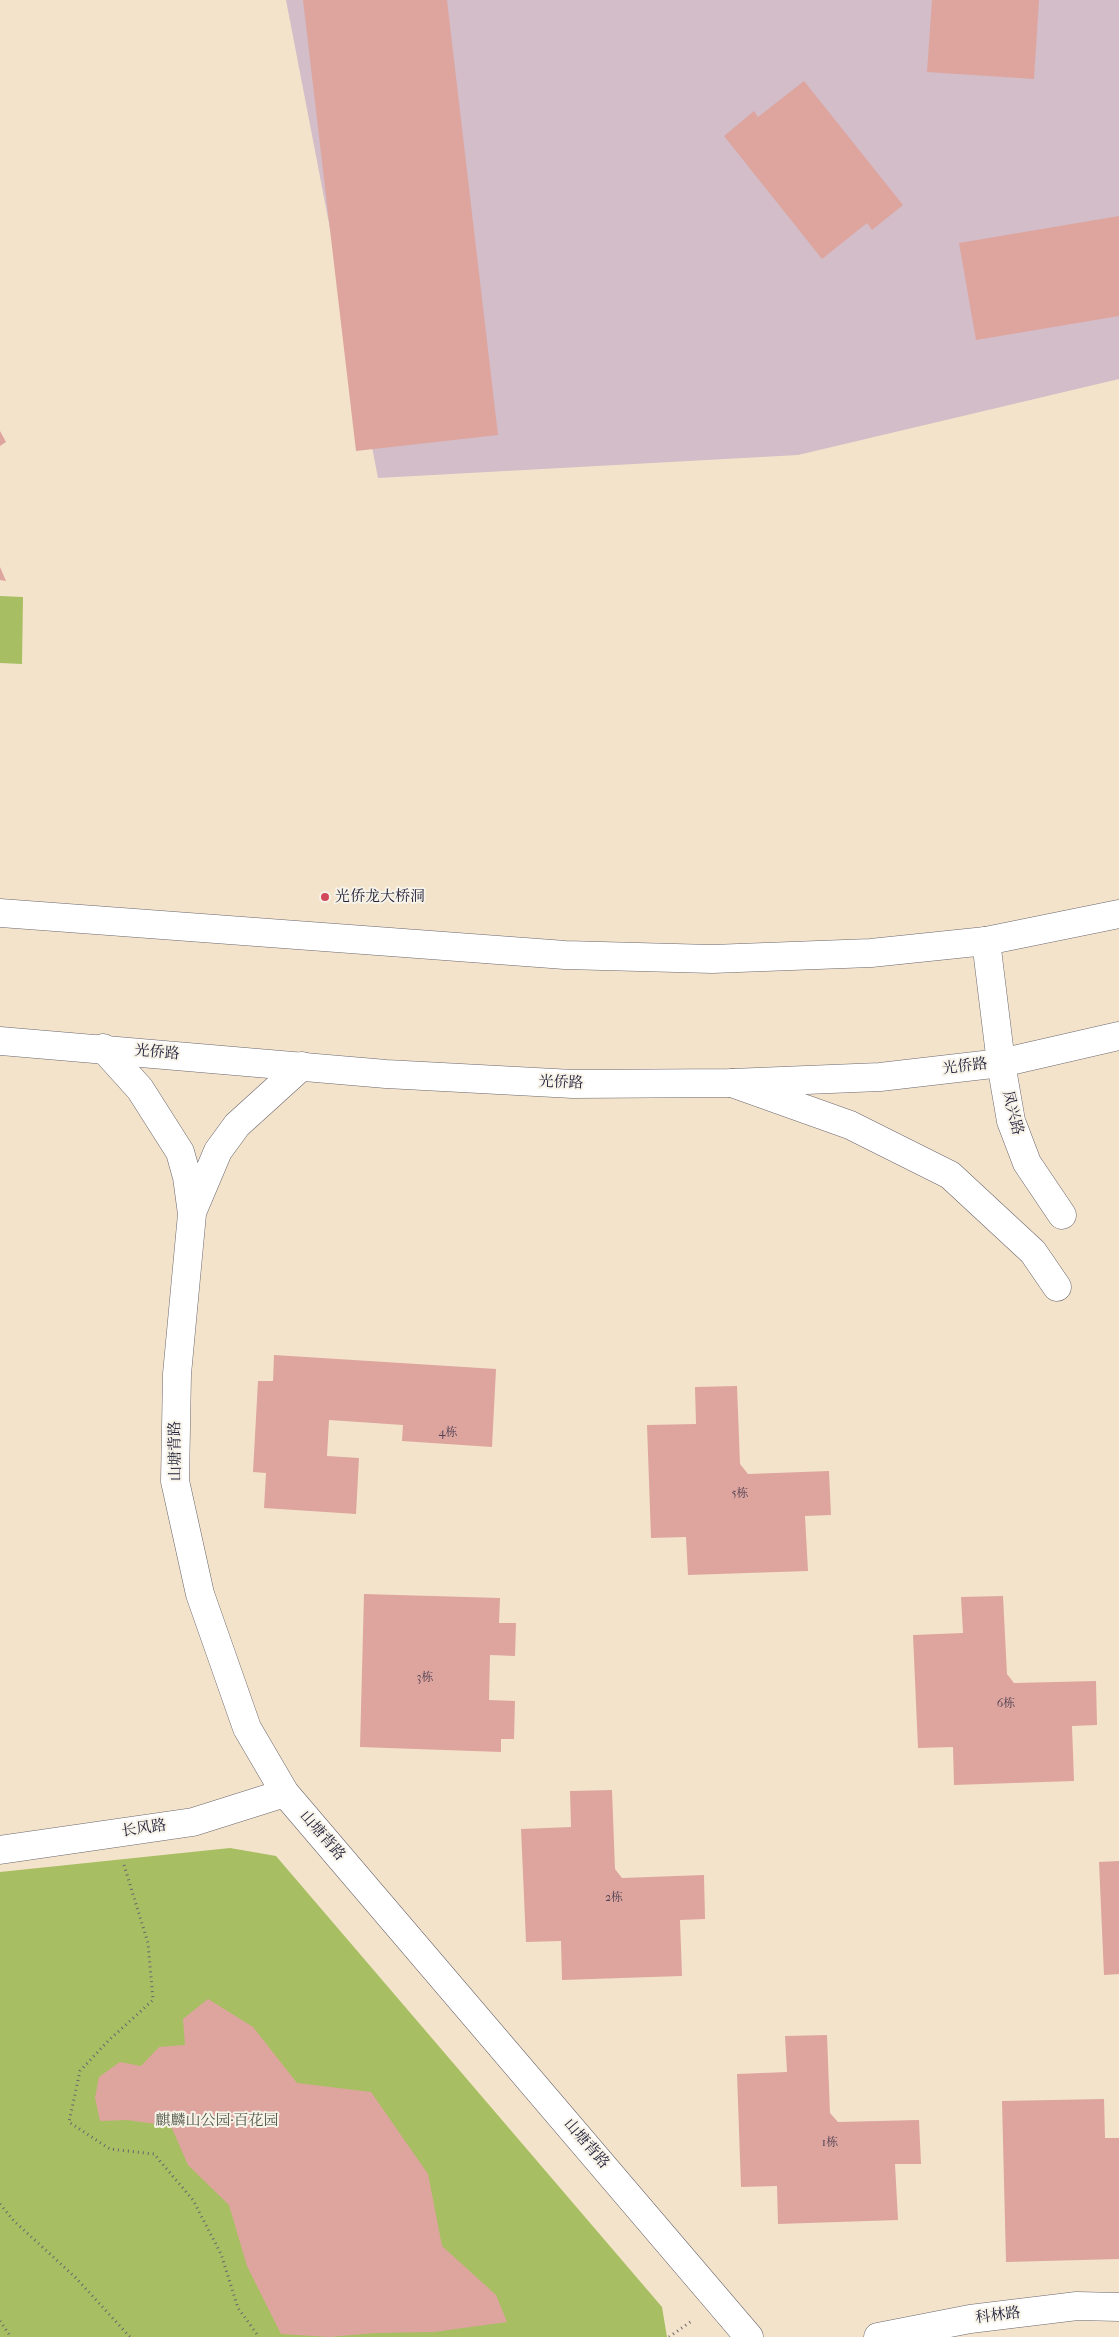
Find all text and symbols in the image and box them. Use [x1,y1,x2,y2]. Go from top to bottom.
place label: 光侨龙大桥洞 [335,888,425,906]
marker: 光侨龙大桥洞 [319,891,331,903]
street label: 光侨路 [134,1042,180,1064]
street label: 光侨路 [942,1055,988,1079]
street label: 光侨路 [538,1073,584,1093]
street label: 凤兴路 [998,1089,1026,1137]
street label: 山塘背路 [166,1421,186,1481]
house number: 4栋 [438,1426,458,1440]
house number: 5栋 [731,1487,749,1501]
house number: 3栋 [417,1671,433,1685]
house number: 6栋 [997,1697,1015,1711]
street label: 山塘背路 [296,1807,348,1865]
street label: 长风路 [120,1817,168,1841]
house number: 2栋 [605,1891,623,1905]
park label: 麒麟山公园·百花园 [155,2112,279,2130]
street label: 山塘背路 [560,2115,612,2173]
house number: 1栋 [822,2136,838,2150]
street label: 科林路 [975,2304,1021,2328]

